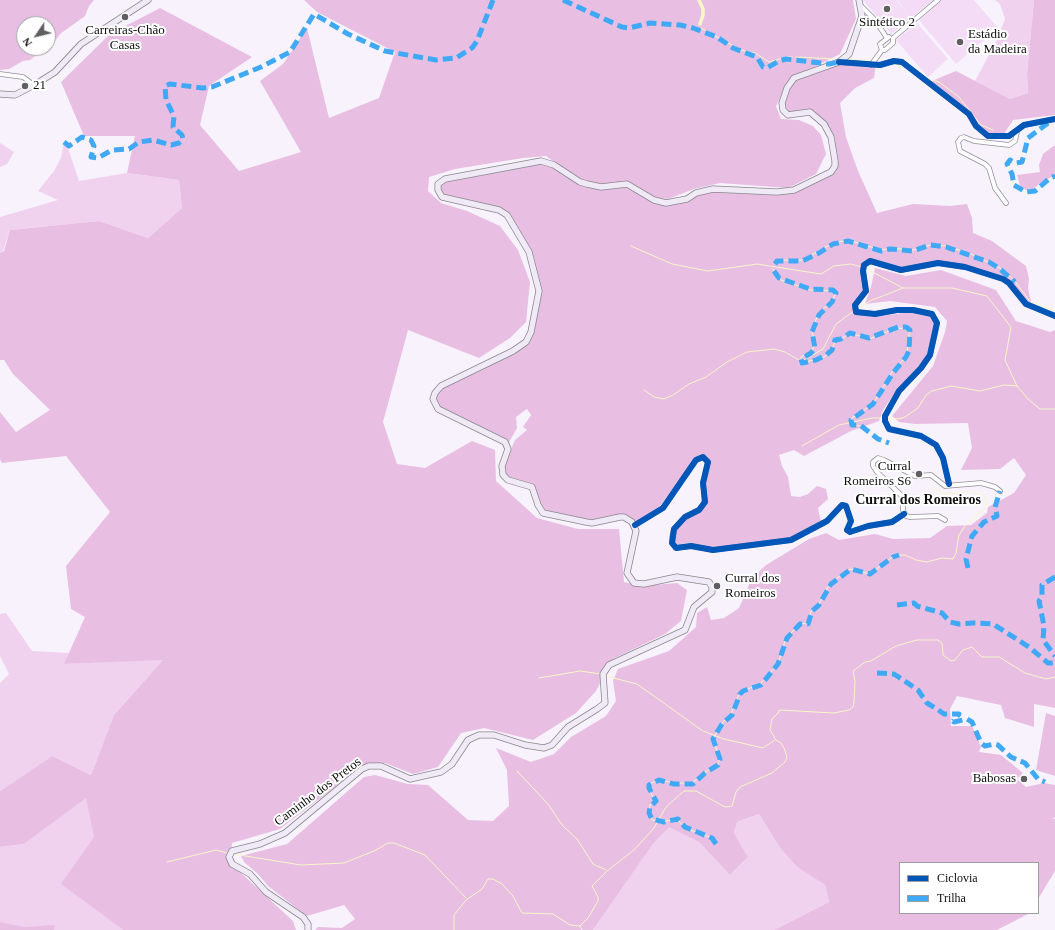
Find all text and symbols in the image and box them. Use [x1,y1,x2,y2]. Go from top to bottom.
marker: Sintético 2 [882,4,892,14]
marker: Carreiras-Chão Casas [120,12,130,22]
place label: Sintético 2 [859,15,915,31]
north arrow [16,16,56,56]
place label: Carreiras-Chão Casas [85,23,165,54]
place label: Estádio da Madeira [968,27,1027,58]
text: N [20,36,34,49]
marker: Estádio da Madeira [955,37,965,47]
place label: 21 [33,78,46,94]
marker: 21 [20,81,30,91]
place label: Curral Romeiros S6 [843,459,911,490]
marker: Curral Romeiros S6 [914,469,924,479]
district label: Curral dos Romeiros [855,492,981,508]
place label: Curral dos Romeiros [725,571,780,602]
marker: Curral dos Romeiros [712,581,722,591]
street label: Caminho dos Pretos [271,754,365,830]
place label: Babosas [973,771,1016,787]
marker: Babosas [1019,774,1029,784]
legend [899,862,1039,914]
text: Ciclovia [937,871,978,885]
text: Trilha [937,891,966,905]

